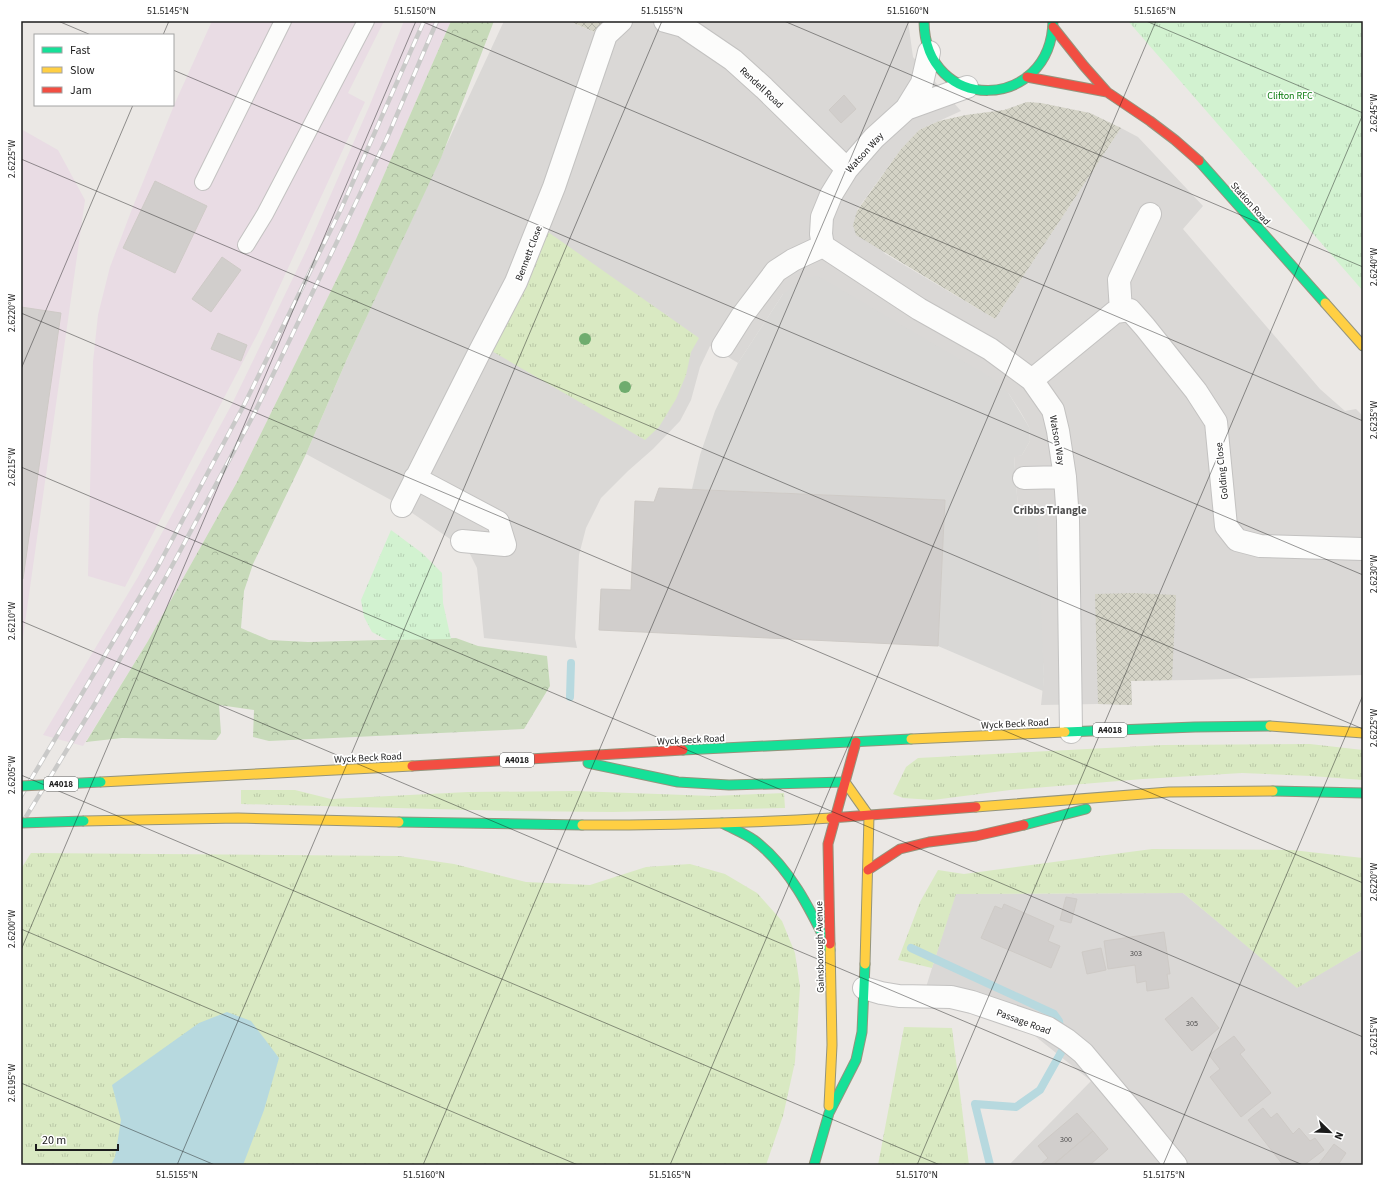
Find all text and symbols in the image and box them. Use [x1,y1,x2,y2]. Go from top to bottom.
text: 51.5145°N [147,4,189,18]
text: 51.5150°N [394,4,436,18]
text: 51.5155°N [641,4,683,18]
text: 51.5160°N [887,4,929,18]
text: 51.5165°N [1134,4,1176,18]
legend [34,34,174,106]
text: Fast [70,42,90,59]
text: Slow [70,62,95,79]
street label: Rendell Road [736,64,786,112]
text: Jam [70,82,92,99]
park label: Clifton RFC [1267,89,1313,103]
text: 2.6245°W [1367,94,1381,132]
street label: Watson Way [843,129,887,176]
text: 2.6225°W [5,140,19,178]
street label: Station Road [1227,179,1273,228]
street label: Bennett Close [512,224,546,283]
text: 2.6240°W [1367,248,1381,286]
text: 2.6220°W [5,294,19,332]
text: 2.6235°W [1367,401,1381,439]
street label: Watson Way [1046,414,1068,467]
street label: Golding Close [1212,442,1232,500]
text: 2.6215°W [5,448,19,486]
district label: Cribbs Triangle [1013,503,1087,518]
text: 2.6230°W [1367,555,1381,593]
text: 2.6210°W [5,602,19,640]
text: 2.6225°W [1367,709,1381,747]
street label: Wyck Beck Road [981,715,1049,733]
road number: A4018 [1093,723,1127,737]
street label: Wyck Beck Road [657,731,725,749]
street label: Wyck Beck Road [334,749,402,767]
road number: A4018 [500,753,534,767]
text: 2.6205°W [5,756,19,794]
road number: A4018 [44,777,78,791]
text: 2.6220°W [1367,863,1381,901]
street label: Gainsborough Avenue [812,901,828,993]
text: 2.6200°W [5,910,19,948]
house number: 303 [1130,948,1142,959]
street label: Passage Road [994,1006,1053,1038]
text: 2.6215°W [1367,1017,1381,1055]
house number: 305 [1186,1018,1198,1029]
text: 2.6195°W [5,1064,19,1102]
north arrow [1310,1112,1350,1152]
scale bar [36,1126,118,1152]
text: N [1330,1129,1347,1142]
text: 20 m [42,1132,66,1149]
house number: 300 [1060,1134,1072,1145]
text: 51.5155°N [156,1168,198,1182]
text: 51.5160°N [403,1168,445,1182]
text: 51.5165°N [649,1168,691,1182]
text: 51.5170°N [896,1168,938,1182]
text: 51.5175°N [1143,1168,1185,1182]

